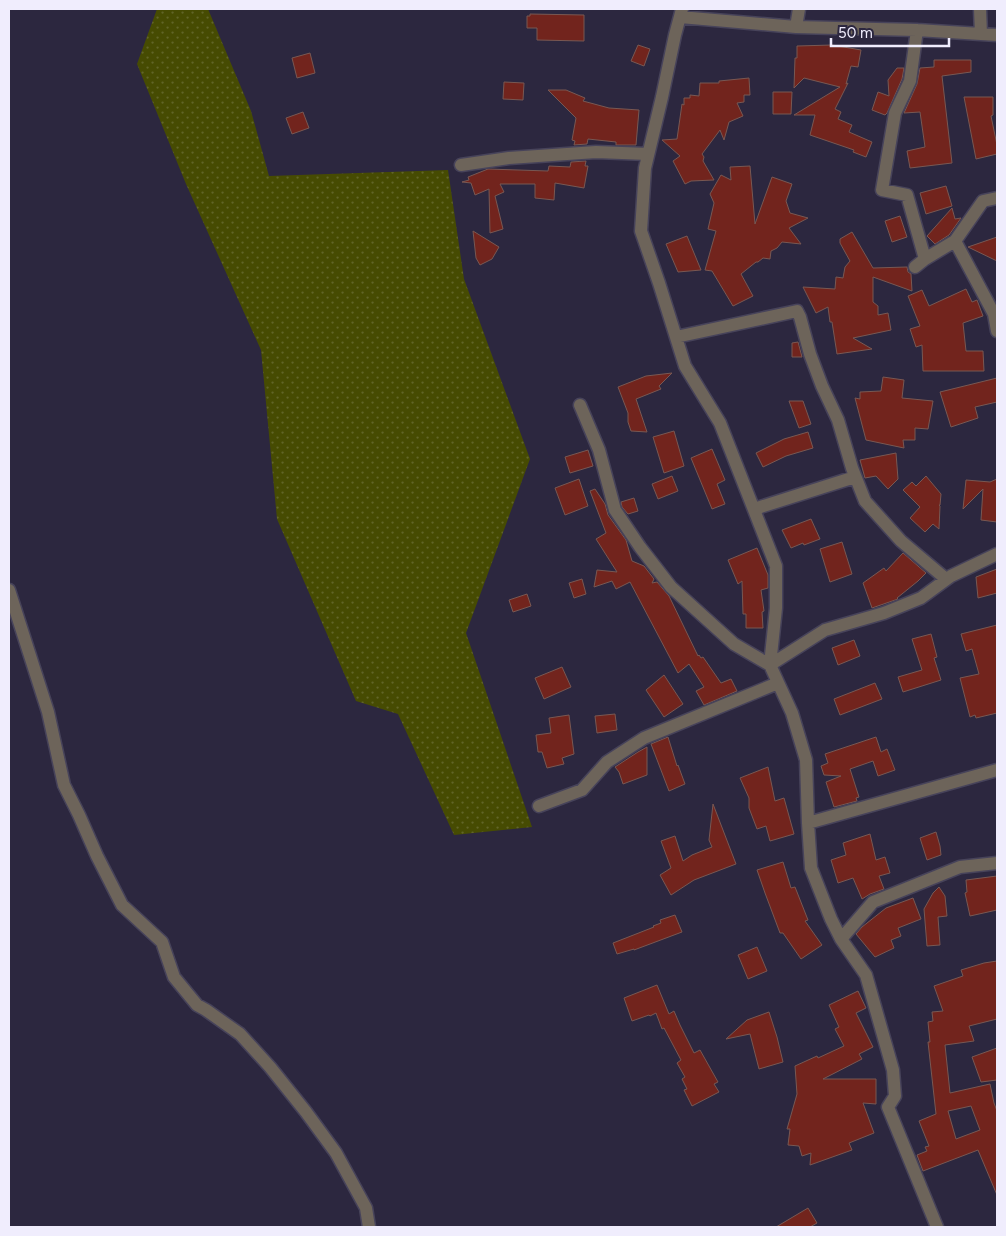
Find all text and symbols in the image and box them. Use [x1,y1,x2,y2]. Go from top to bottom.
scale bar [831,15,948,47]
text: 50 m [838,24,873,42]

